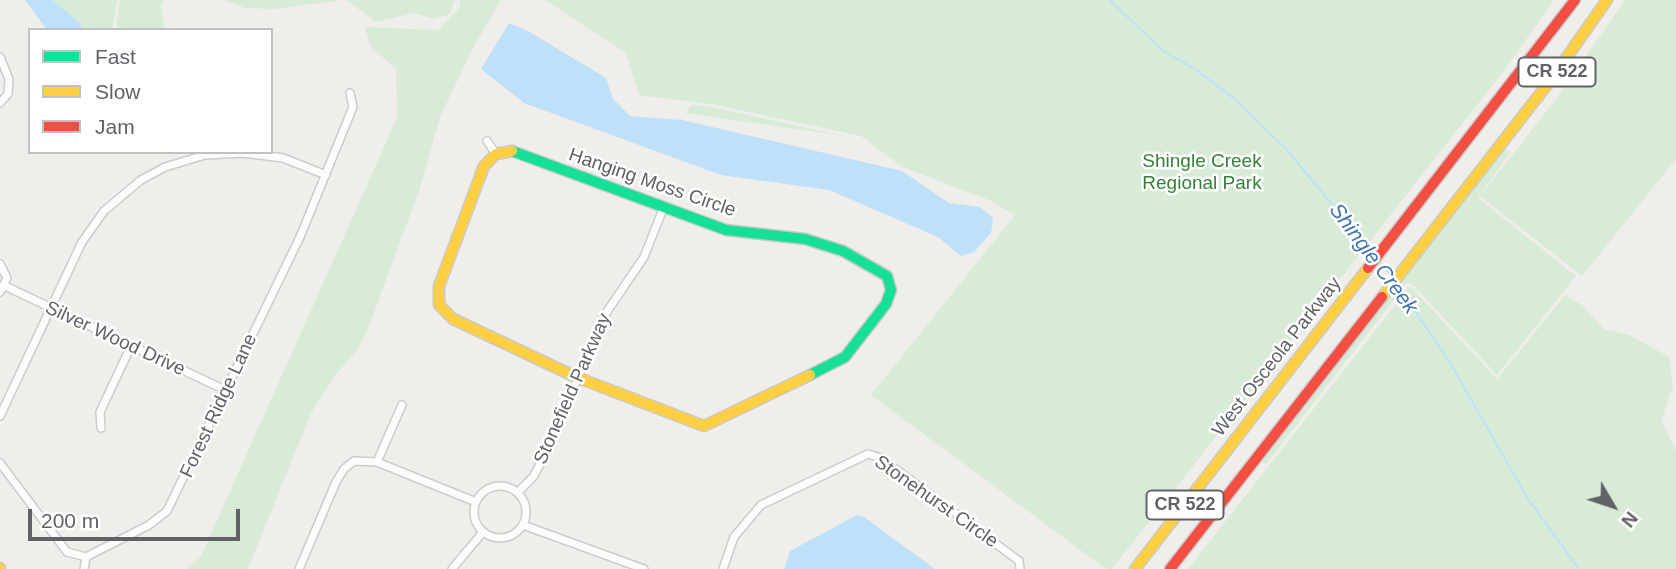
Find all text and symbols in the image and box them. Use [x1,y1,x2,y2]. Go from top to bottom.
legend [28,28,273,154]
text: Fast [95,45,136,68]
road number: CR 522 [1518,58,1596,86]
text: Slow [95,80,141,103]
text: Jam [95,115,135,138]
street label: Hanging Moss Circle [565,144,739,222]
park label: Shingle Creek Regional Park [1142,151,1262,195]
water label: Shingle Creek [1323,199,1423,319]
street label: West Osceola Parkway [1208,273,1346,441]
street label: Silver Wood Drive [41,297,189,381]
street label: Stonefield Parkway [530,310,616,468]
street label: Forest Ridge Lane [176,330,262,482]
street label: Stonehurst Circle [870,451,1002,553]
north arrow [1578,471,1648,541]
road number: CR 522 [1146,490,1224,520]
scale bar [32,496,243,540]
text: N [1617,508,1642,531]
text: 200 m [41,509,99,532]

